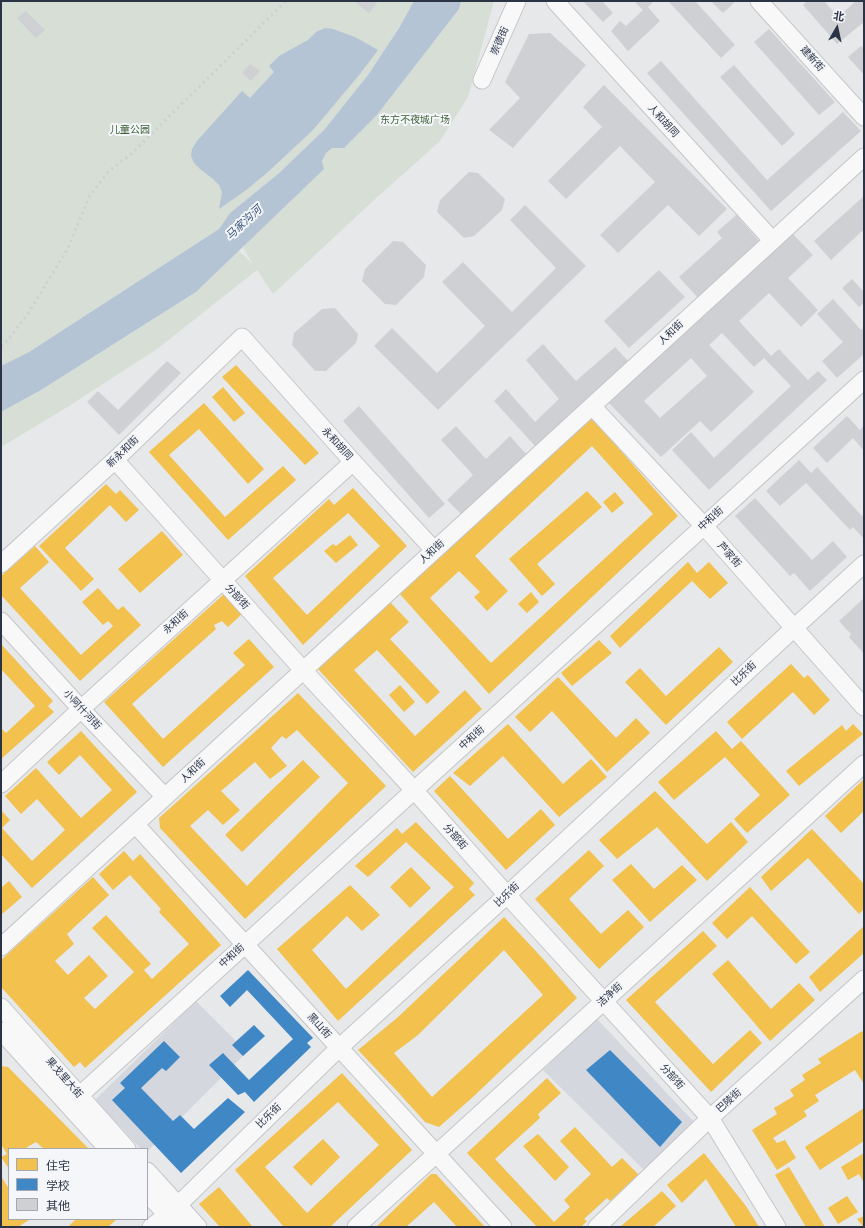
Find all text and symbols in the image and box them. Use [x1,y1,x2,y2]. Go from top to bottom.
north arrow [817,8,857,48]
text: 北 [833,9,845,23]
street label: 崇德街 [488,25,512,57]
street label: 建新街 [798,44,826,74]
street label: 人和胡同 [645,102,681,140]
park label: 东方不夜城广场 [380,114,450,126]
park label: 儿童公园 [110,124,150,136]
water label: 马家沟河 [223,203,265,243]
street label: 人和街 [656,318,686,348]
street label: 永和胡同 [319,425,355,463]
street label: 新永和街 [104,434,142,470]
street label: 中和街 [696,505,726,533]
street label: 人和街 [417,538,447,566]
street label: 芦家街 [715,540,743,570]
street label: 分部街 [223,582,251,612]
street label: 永和街 [161,608,191,636]
street label: 比乐街 [729,659,759,689]
street label: 小阿什河街 [61,688,103,732]
street label: 中和街 [457,724,487,752]
street label: 人和街 [178,756,208,786]
street label: 分部街 [441,822,469,852]
street label: 比乐街 [492,880,522,910]
street label: 中和街 [217,942,247,970]
street label: 洁净街 [595,981,625,1009]
street label: 黑山街 [305,1011,333,1041]
street label: 果戈里大街 [43,1055,85,1101]
street label: 分部街 [658,1062,686,1092]
street label: 巴陵街 [714,1087,744,1115]
street label: 比乐街 [254,1101,284,1131]
legend [8,1148,148,1220]
text: 住宅 [46,1159,70,1173]
text: 学校 [46,1179,70,1193]
text: 其他 [46,1199,70,1213]

